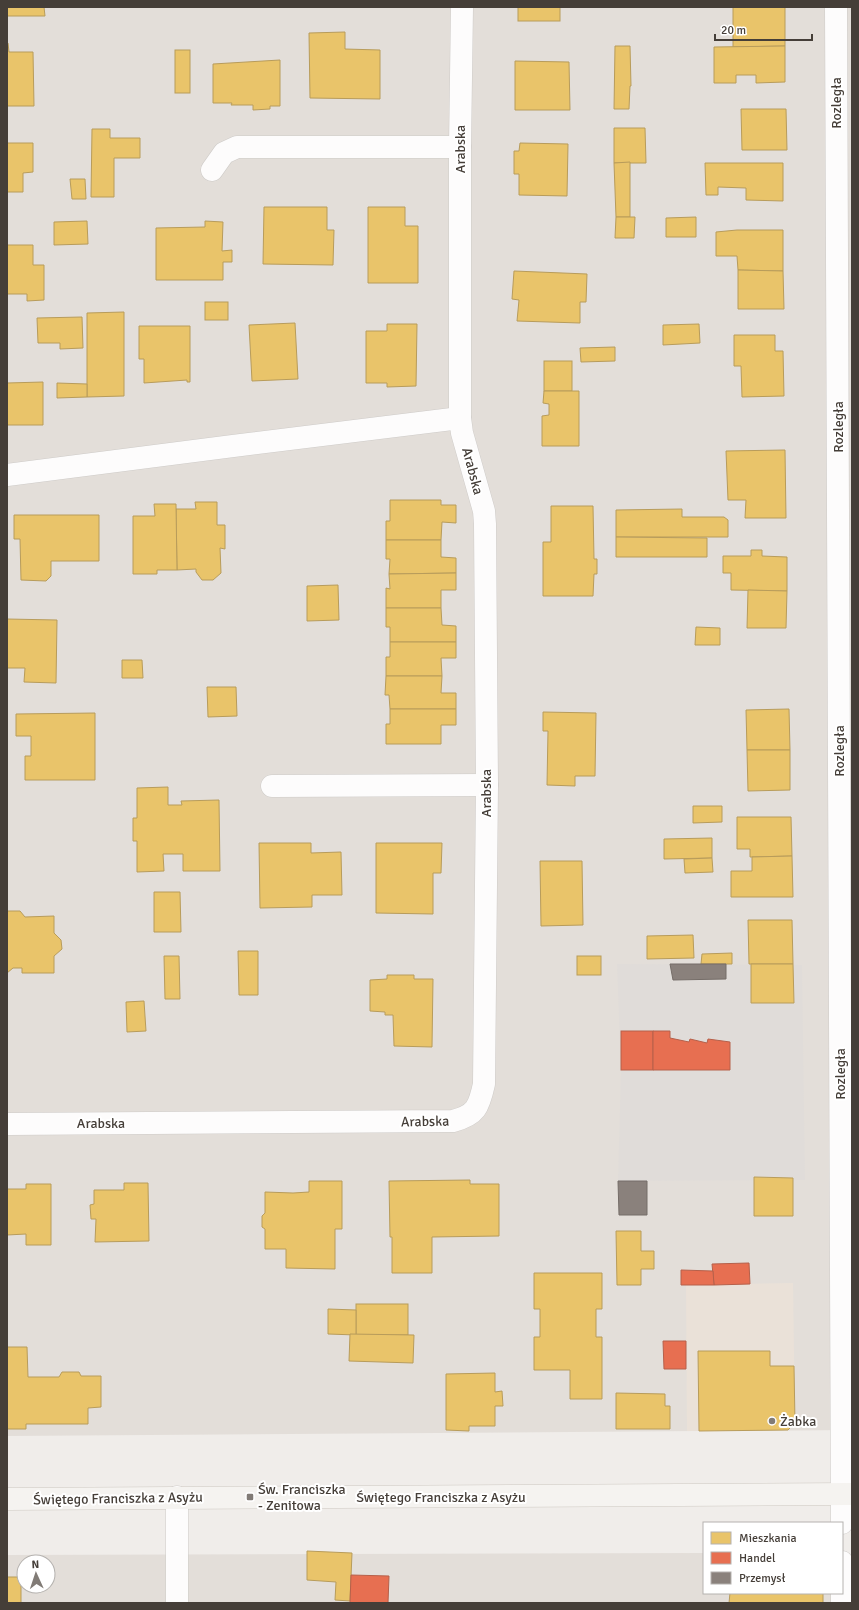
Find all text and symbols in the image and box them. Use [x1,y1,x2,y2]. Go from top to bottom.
scale bar [715,16,812,42]
text: 20 m [721,23,746,38]
street label: Rozległa [828,77,845,129]
street label: Arabska [452,125,469,173]
street label: Rozległa [830,401,847,453]
street label: Arabska [458,446,487,497]
street label: Rozległa [831,725,848,777]
street label: Arabska [478,769,495,817]
street label: Rozległa [832,1048,849,1100]
street label: Arabska [401,1113,449,1130]
street label: Arabska [77,1115,125,1132]
place label: Żabka [780,1413,816,1430]
marker: Żabka [767,1416,777,1426]
place label: Św. Franciszka - Zenitowa [258,1481,346,1514]
street label: Świętego Franciszka z Asyżu [33,1489,203,1508]
street label: Świętego Franciszka z Asyżu [356,1489,526,1506]
marker: Św. Franciszka - Zenitowa [245,1492,255,1502]
legend [703,1522,843,1594]
text: Mieszkania [739,1531,797,1546]
text: Handel [739,1551,776,1566]
north arrow [16,1554,56,1594]
text: N [31,1558,40,1571]
text: Przemysł [739,1571,786,1586]

